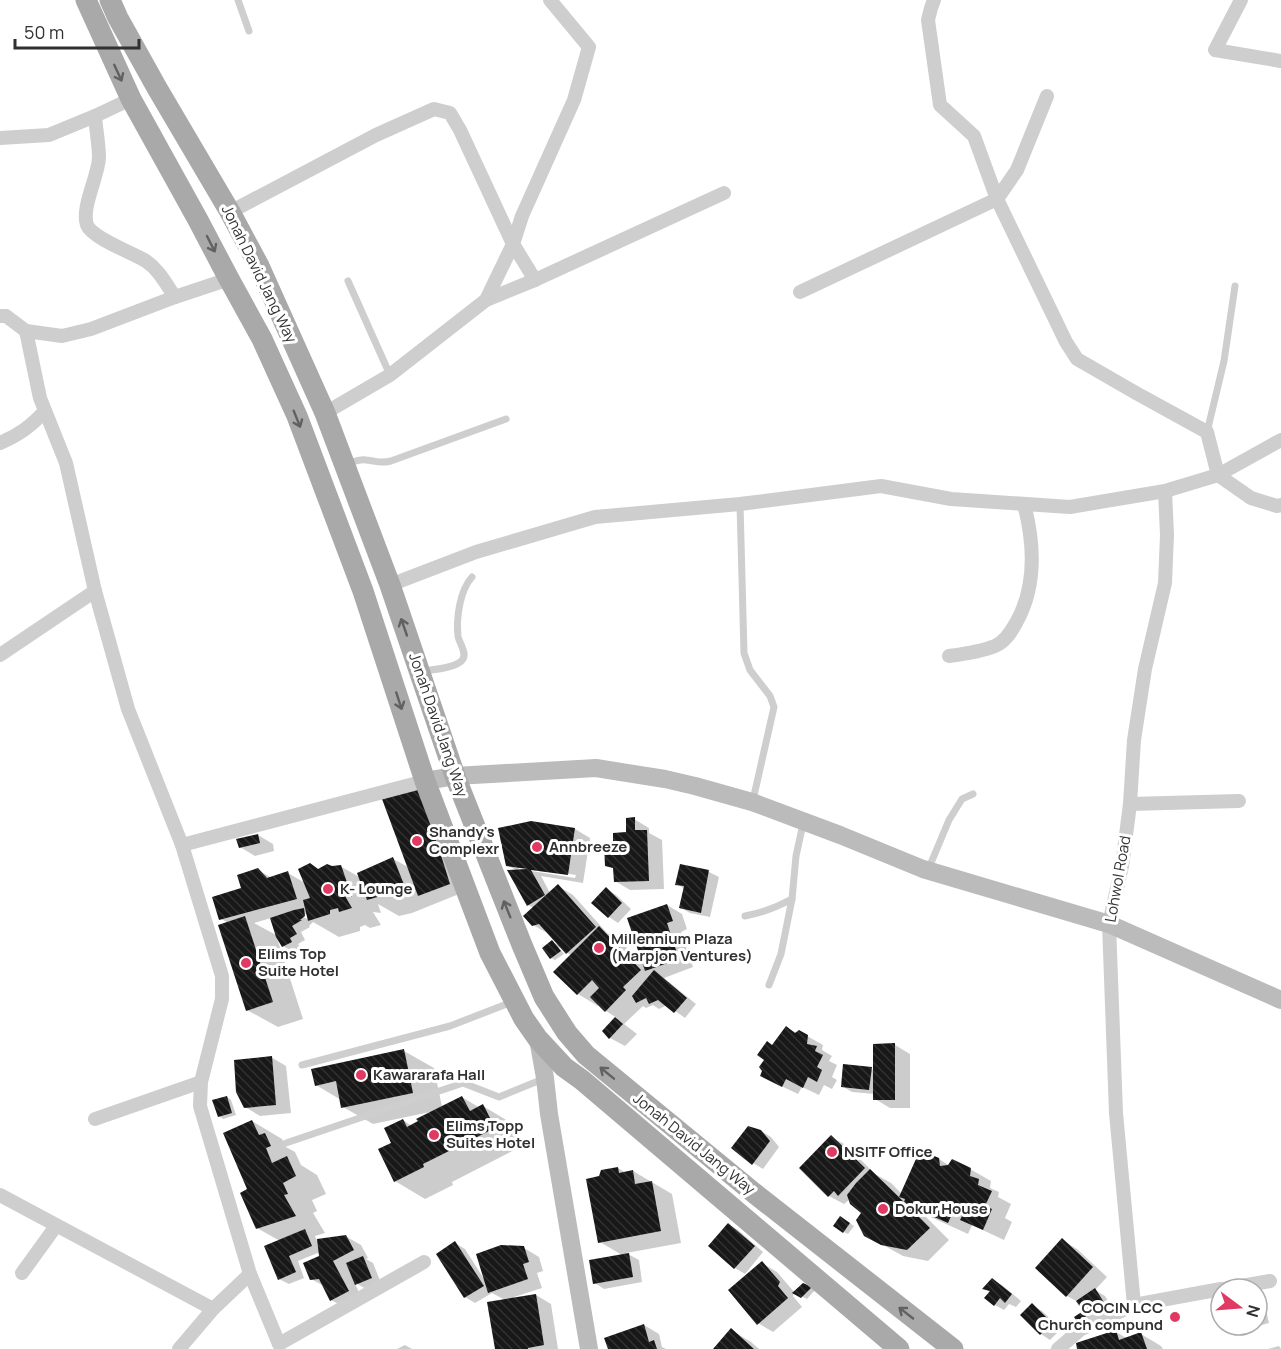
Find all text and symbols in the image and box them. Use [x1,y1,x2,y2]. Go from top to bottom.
scale bar [15,12,140,50]
text: 50 m [24,20,64,44]
one-way arrow [113,63,125,81]
street label: Jonah David Jang Way [217,201,302,346]
one-way arrow [206,235,217,253]
one-way arrow [292,409,303,428]
one-way arrow [398,618,409,637]
street label: Jonah David Jang Way [404,650,473,800]
one-way arrow [394,691,405,710]
place label: Shandy's Complexr [429,821,499,859]
marker: Shandy's Complexr [410,834,424,848]
street label: Lohwol Road [1100,834,1135,924]
place label: Annbreeze [549,836,627,857]
marker: Annbreeze [530,840,544,854]
place label: K- Lounge [340,878,413,899]
marker: K- Lounge [321,882,335,896]
one-way arrow [501,900,512,918]
place label: Millennium Plaza (Marpjon Ventures) [611,928,753,966]
marker: Millennium Plaza (Marpjon Ventures) [592,941,606,955]
place label: Elims Top Suite Hotel [258,943,339,981]
marker: Elims Top Suite Hotel [239,956,253,970]
place label: Kawararafa Hall [373,1064,485,1085]
one-way arrow [599,1066,615,1079]
marker: Kawararafa Hall [354,1068,368,1082]
street label: Jonah David Jang Way [629,1088,760,1199]
place label: Elims Topp Suites Hotel [446,1115,535,1153]
marker: Elims Topp Suites Hotel [427,1128,441,1142]
place label: NSITF Office [844,1141,933,1162]
marker: NSITF Office [825,1145,839,1159]
place label: Dokur House [895,1198,988,1219]
marker: Dokur House [876,1202,890,1216]
north arrow [1209,1277,1269,1337]
place label: COCIN LCC Church compund [1038,1297,1163,1335]
text: N [1241,1303,1266,1320]
one-way arrow [899,1307,915,1319]
marker: COCIN LCC Church compund [1168,1310,1182,1324]

